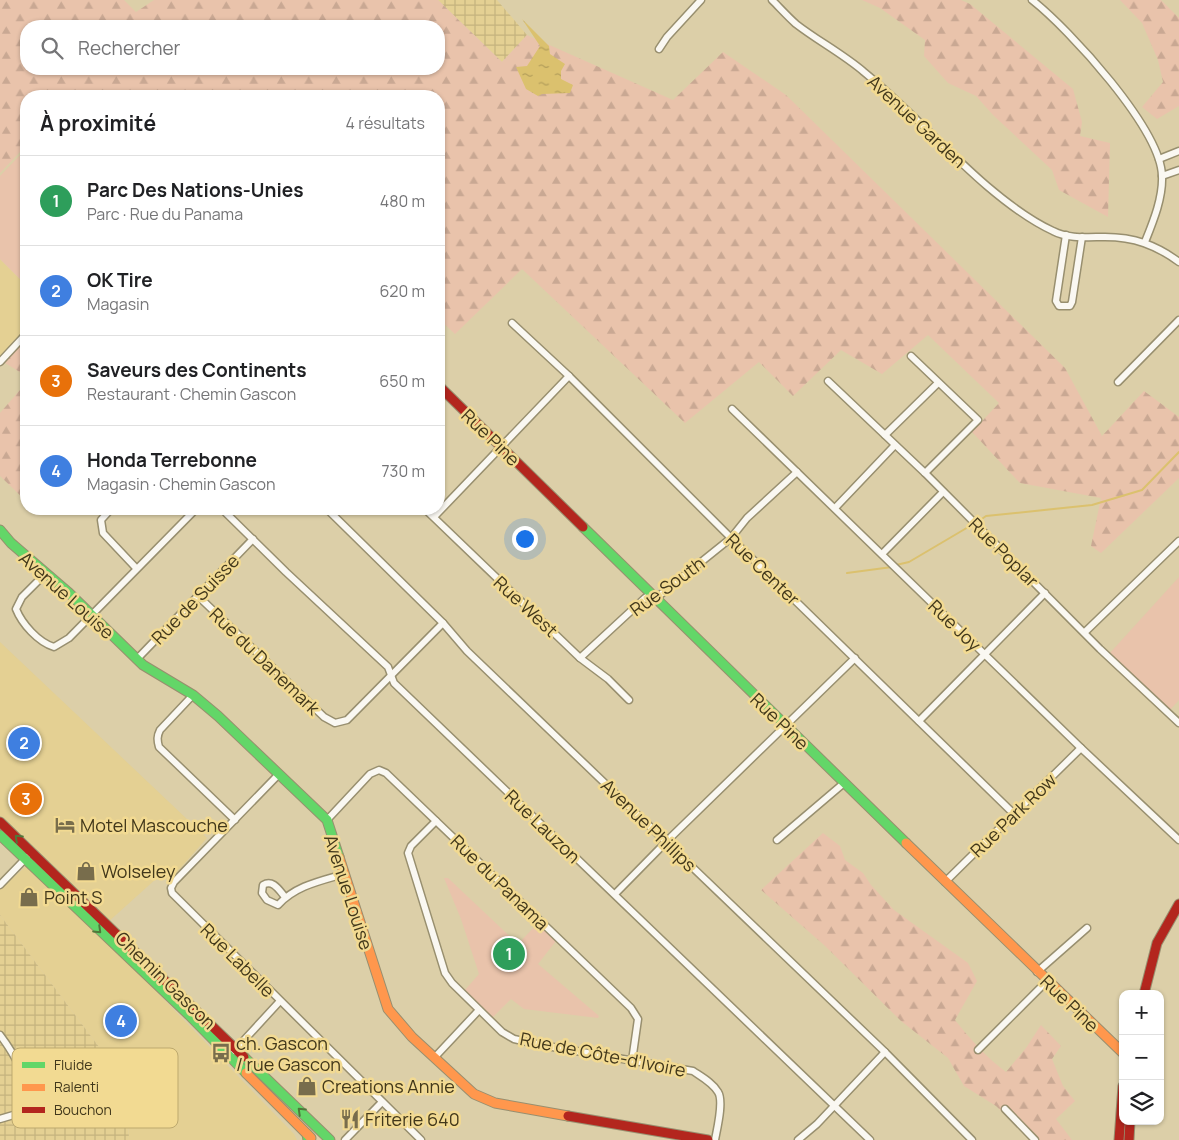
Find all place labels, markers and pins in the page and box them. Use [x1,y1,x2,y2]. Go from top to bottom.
pin: 2 [8,724,40,762]
pin: 3 [10,780,42,818]
place label: Motel Mascouche [80,813,228,837]
hotel icon: Motel Mascouche [54,814,76,836]
place label: Wolseley [101,859,176,883]
shop icon: Wolseley [75,860,97,882]
place label: Point S [44,885,102,909]
shop icon: Point S [18,886,40,908]
pin: 1 [493,935,525,973]
pin: 4 [105,1002,137,1040]
place label: ch. Gascon / rue Gascon [236,1031,341,1076]
bus stop icon: ch. Gascon / rue Gascon [210,1042,232,1064]
place label: Creations Annie [322,1074,455,1098]
shop icon: Creations Annie [296,1075,318,1097]
place label: Friterie 640 [365,1107,460,1131]
restaurant icon: Friterie 640 [339,1108,361,1130]

